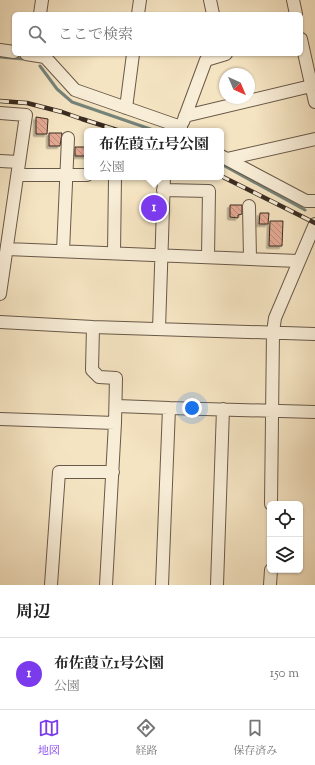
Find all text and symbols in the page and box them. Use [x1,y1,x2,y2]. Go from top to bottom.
search box [12,12,303,56]
icon: search [26,23,48,45]
text: ここで検索 [58,25,133,46]
north arrow [219,68,255,104]
popup [84,128,224,180]
text: 布佐葭立1号公園 [99,135,209,156]
text: 公園 [99,159,125,177]
pin: 1 [141,193,167,223]
your location [182,398,202,418]
map controls [267,501,303,573]
button: locate [267,501,303,537]
button: layers [267,537,303,573]
text: 周辺 [16,601,50,625]
text: 布佐葭立1号公園 [54,654,164,675]
text: 1 [27,665,31,683]
text: 150 m [270,665,299,683]
text: 公園 [54,678,80,696]
tab: 地図 [38,717,60,759]
tab: 経路 [135,717,157,759]
tab: 保存済み [233,717,277,759]

